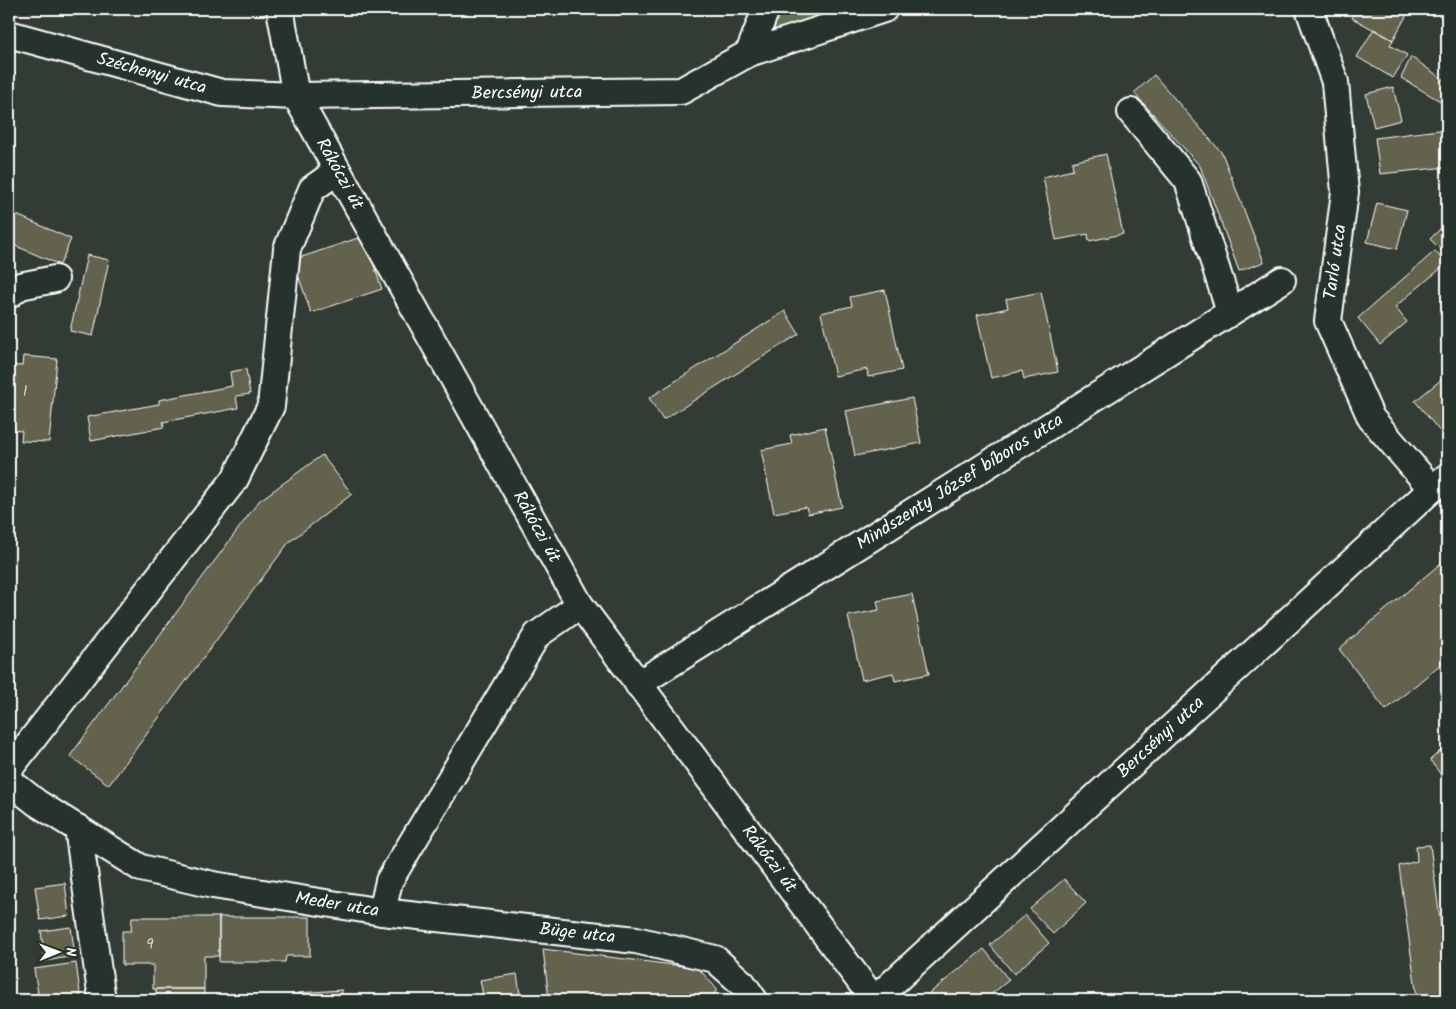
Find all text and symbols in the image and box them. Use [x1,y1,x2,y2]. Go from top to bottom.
street label: Széchenyi utca [93,44,210,103]
street label: Bercsényi utca [471,78,582,108]
street label: Rákóczi út [308,133,372,217]
street label: Tarló utca [1316,222,1356,302]
house number: 1 [23,380,28,404]
street label: Mindszenty József bíboros utca [851,406,1069,558]
street label: Rákóczi út [505,486,569,569]
street label: Bercsényi utca [1110,689,1212,785]
street label: Rákóczi út [734,819,805,900]
street label: Meder utca [293,884,381,926]
street label: Büge utca [538,915,617,952]
north arrow [32,926,82,976]
house number: 9 [146,933,154,957]
text: N [59,947,81,957]

